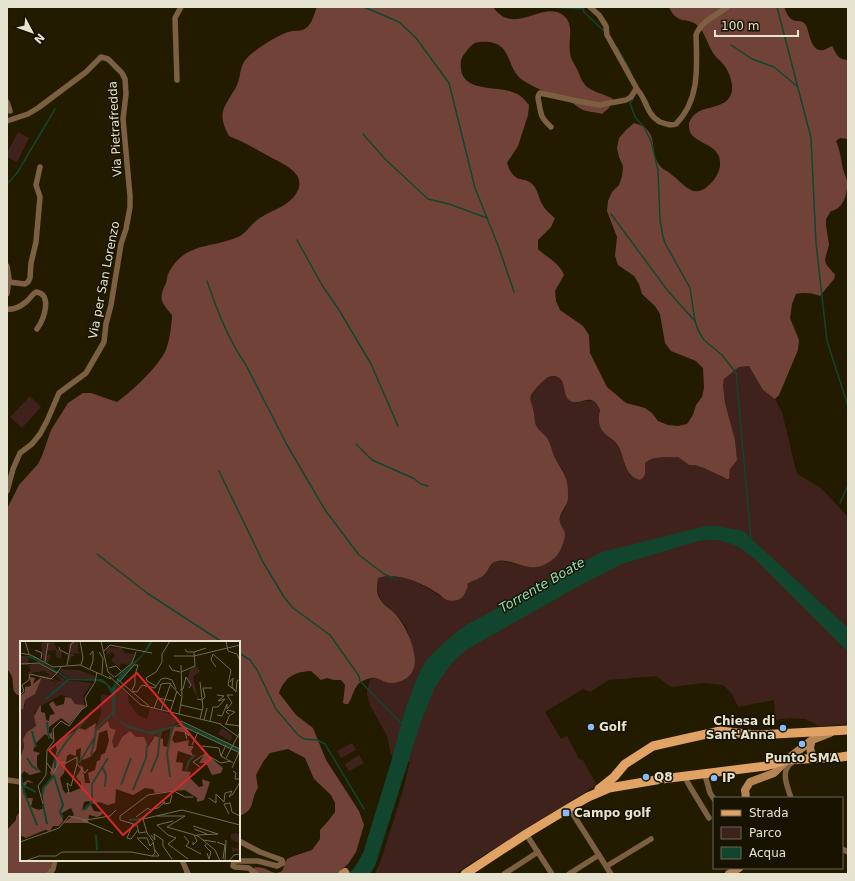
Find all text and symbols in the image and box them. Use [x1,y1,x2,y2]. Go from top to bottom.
north arrow [12,12,52,52]
scale bar [715,12,798,38]
text: 100 m [721,19,759,33]
text: N [31,30,47,46]
street label: Via Pietrafredda [105,81,125,177]
street label: Via per San Lorenzo [86,220,122,340]
water label: Torrente Boate [497,554,587,616]
inset map [20,641,240,861]
place label: Chiesa di Sant'Anna [706,714,775,742]
place label: Golf [599,720,627,734]
marker: Golf [586,722,596,732]
marker: Chiesa di Sant'Anna [778,723,788,733]
marker: Punto SMA [797,739,807,749]
place label: Punto SMA [765,751,840,765]
place label: Q8 [654,770,673,784]
place label: IP [722,771,735,785]
marker: Q8 [641,772,651,782]
marker: IP [709,773,719,783]
legend [713,797,843,869]
place label: Campo golf [574,806,651,820]
text: Strada [749,806,789,820]
marker: Campo golf [561,808,571,818]
text: Parco [749,826,782,840]
text: Acqua [749,846,786,860]

